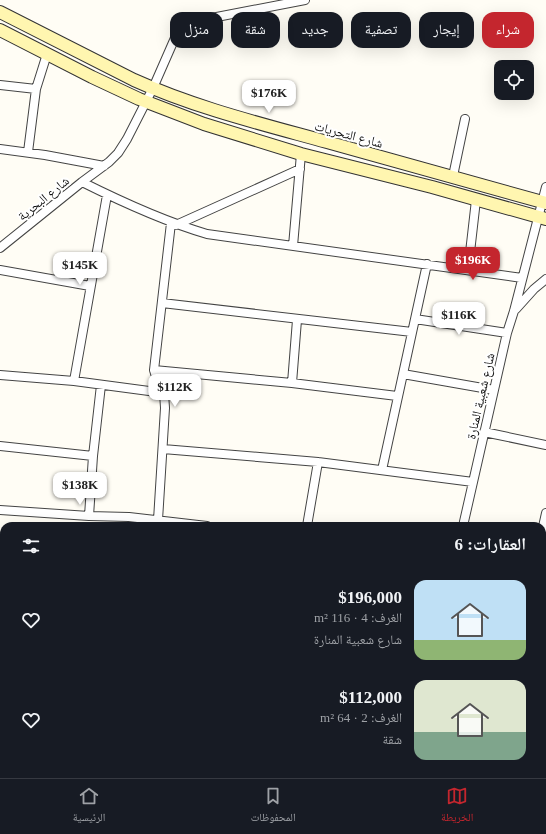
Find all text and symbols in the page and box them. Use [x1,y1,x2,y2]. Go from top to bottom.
chip: منزل [170,12,223,48]
chip: شقة [231,12,280,48]
chip: جديد [288,12,343,48]
chip: تصفية [351,12,411,48]
chip: إيجار [419,12,474,48]
chip: شراء [482,12,534,48]
map controls [494,60,534,100]
button: locate [494,60,534,100]
pin: $176K [241,80,297,114]
text: $176K [251,85,287,100]
street label: شارع التحريات [313,118,385,153]
street label: شارع البحرية [15,173,73,225]
pin: $196K [445,247,501,281]
pin: $145K [52,252,108,286]
text: $196K [455,252,491,267]
text: $145K [62,257,98,272]
pin: $116K [431,302,487,336]
text: $116K [441,307,477,322]
street label: شارع شعبية المنارة [463,351,500,441]
pin: $112K [147,374,203,408]
text: $112K [157,379,193,394]
pin: $138K [52,472,108,506]
text: $138K [62,477,98,492]
icon: filters [20,535,42,557]
text: العقارات: 6 [455,535,526,554]
text: $196,000 [338,588,402,607]
icon: home [446,596,494,644]
icon: heart [20,609,42,631]
text: الغرف: 4 · 116 m² [314,610,402,625]
text: شارع شعبية المنارة [314,632,402,647]
text: $112,000 [339,688,402,707]
icon: home [446,696,494,744]
icon: heart [20,709,42,731]
text: الغرف: 2 · 64 m² [320,710,402,725]
text: شقة [383,732,402,747]
tab: الرئيسية [73,785,105,828]
tab: المحفوظات [251,785,296,828]
tab: الخريطة [441,785,473,828]

